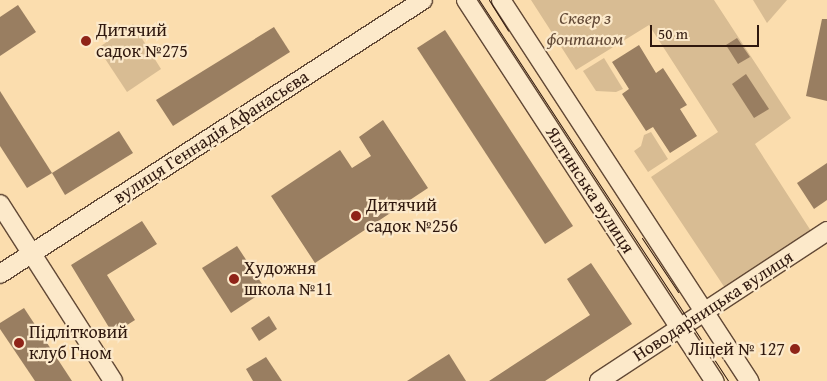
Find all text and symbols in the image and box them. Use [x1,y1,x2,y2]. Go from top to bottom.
park label: Сквер з фонтаном [547,8,623,50]
scale bar [652,15,761,47]
place label: Дитячий садок №275 [96,20,188,62]
text: 50 m [658,23,688,44]
marker: Дитячий садок №275 [80,35,92,47]
street label: вулиця Геннадія Афанасьєва [109,66,313,208]
street label: Ялтинська вулиця [541,123,639,257]
place label: Дитячий садок №256 [366,195,458,238]
marker: Дитячий садок №256 [350,210,362,222]
street label: Новодарницька вулиця [629,246,797,366]
place label: Художня школа №11 [244,258,333,300]
marker: Художня школа №11 [228,273,240,285]
place label: Підлітковий клуб Гном [29,322,128,364]
marker: Підлітковий клуб Гном [13,337,25,349]
place label: Ліцей № 127 [688,338,785,360]
marker: Ліцей № 127 [789,343,801,355]

